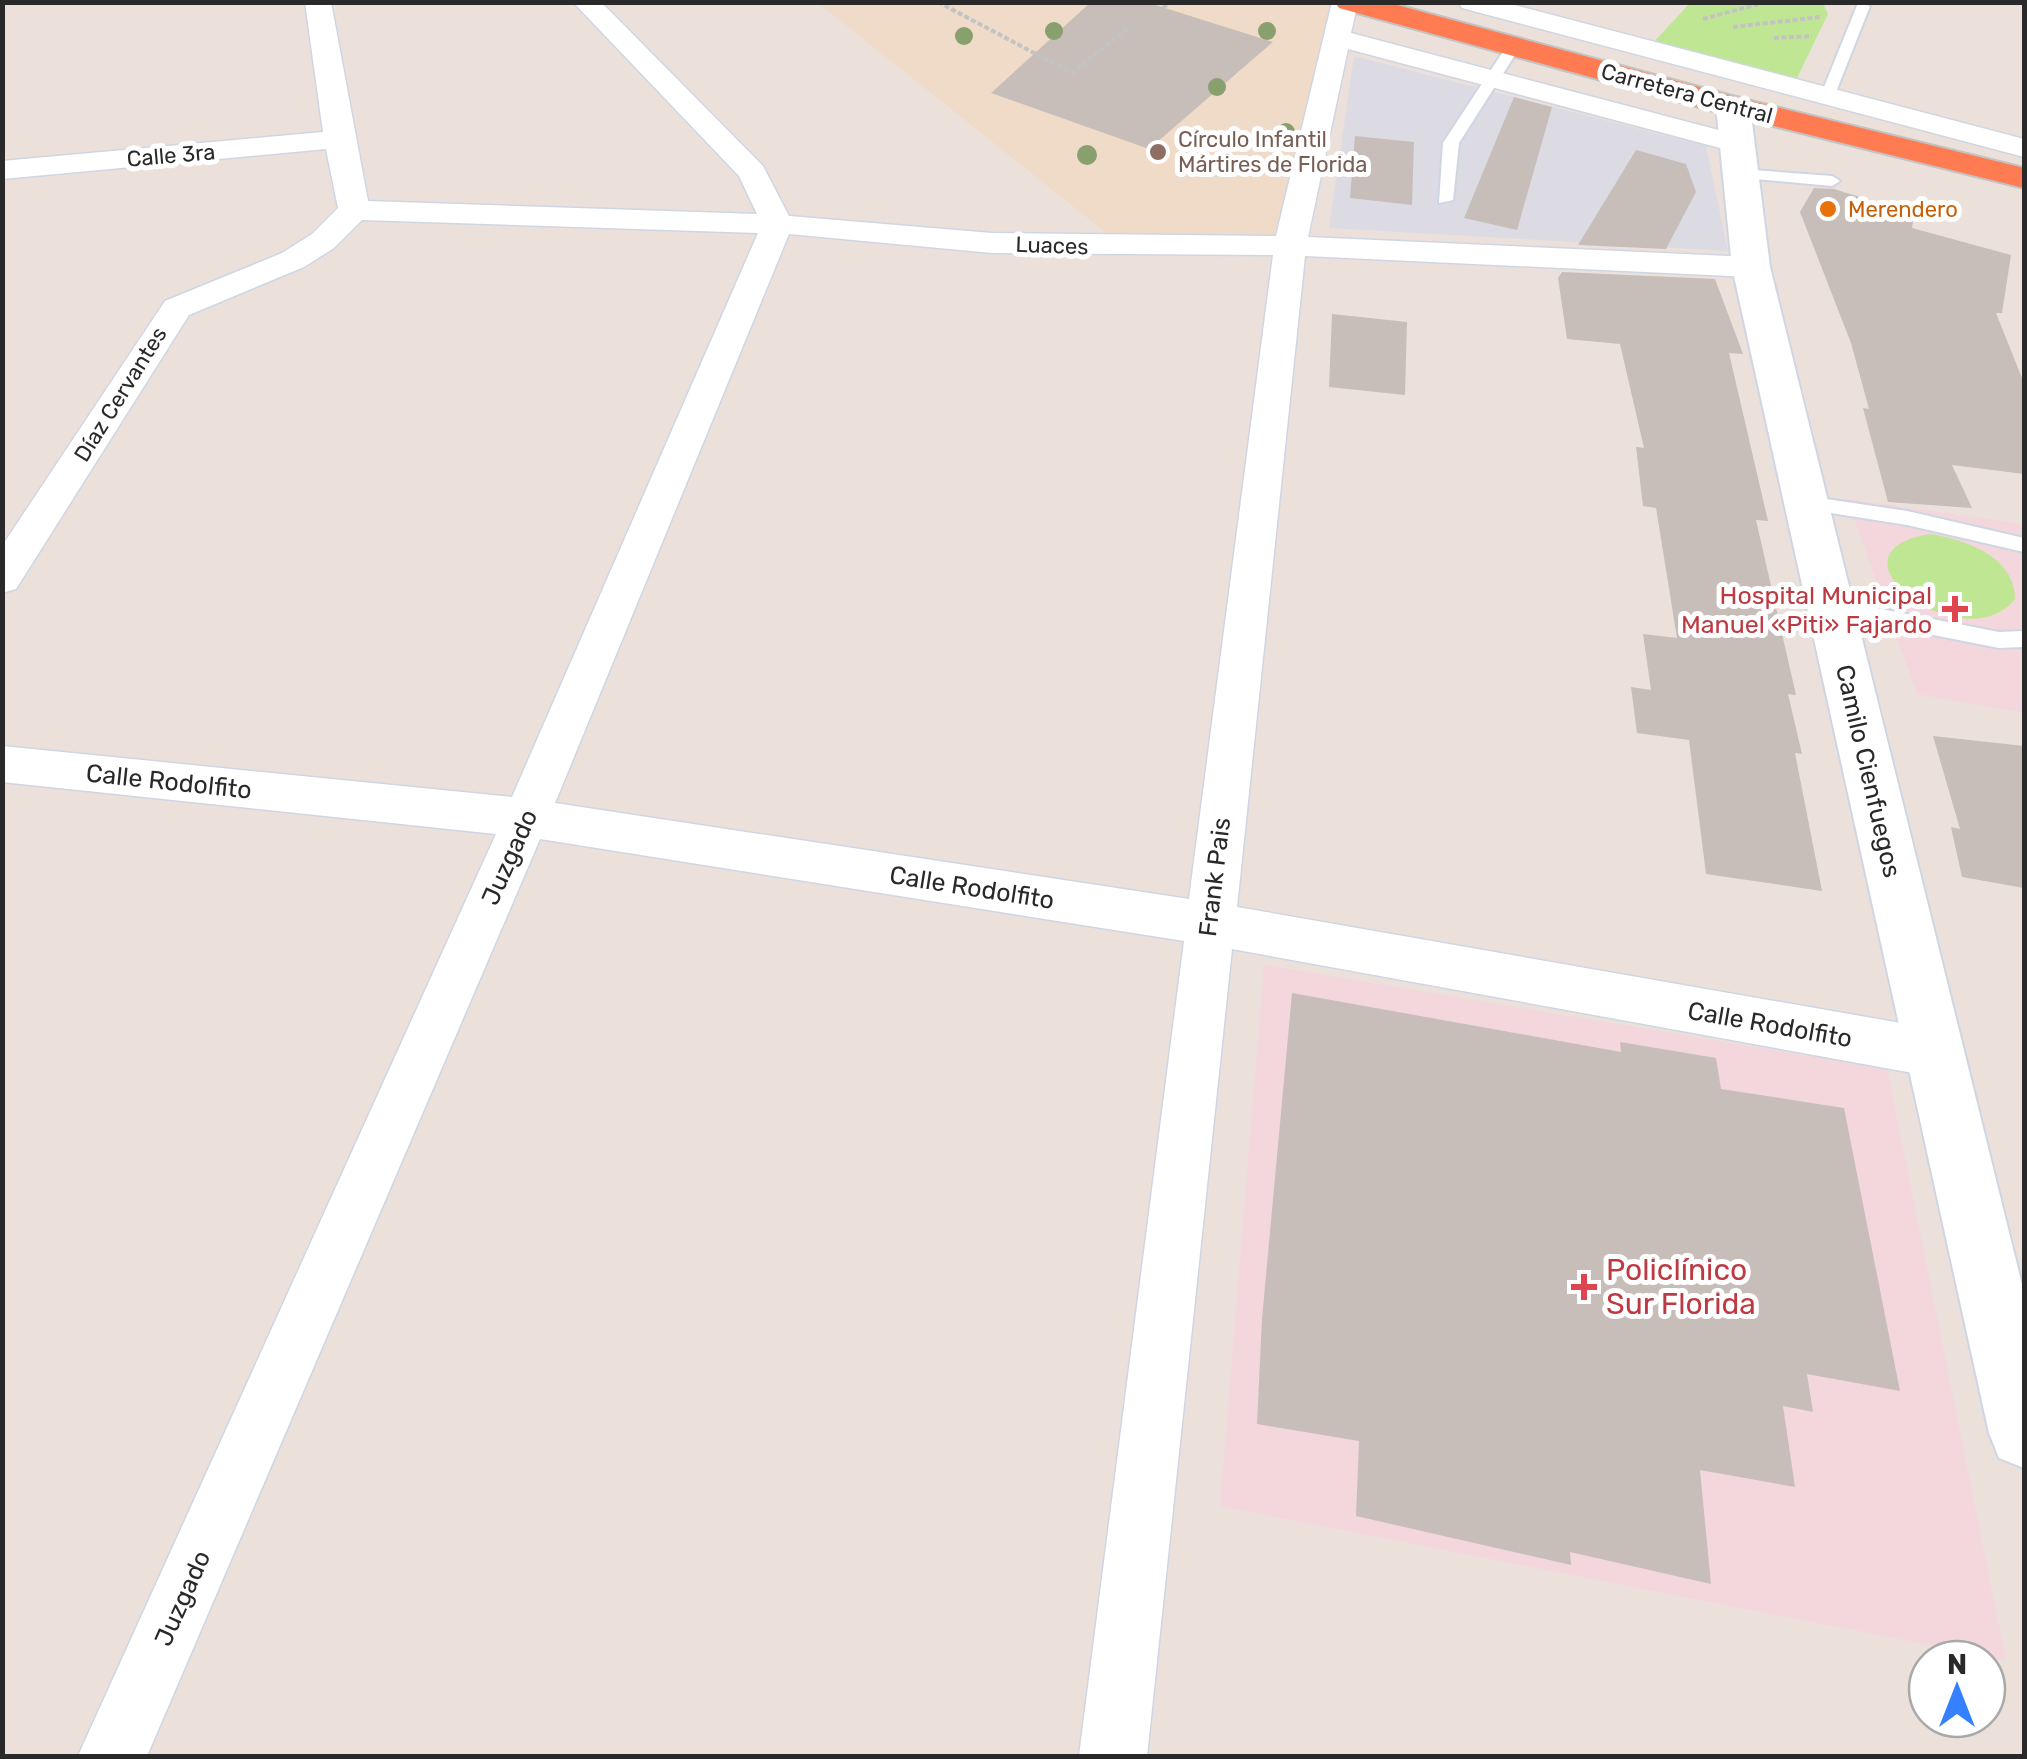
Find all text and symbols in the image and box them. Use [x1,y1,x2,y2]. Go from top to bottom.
street label: Carretera Central [1598,58,1776,129]
place label: Círculo Infantil Mártires de Florida [1178,126,1368,178]
street label: Calle 3ra [126,138,216,173]
marker: Círculo Infantil Mártires de Florida [1147,141,1169,163]
place label: Merendero [1848,196,1958,223]
marker: Merendero [1817,198,1839,220]
street label: Luaces [1015,231,1089,260]
street label: Díaz Cervantes [68,322,173,467]
place label: Hospital Municipal Manuel «Piti» Fajardo [1681,581,1932,639]
marker: Hospital Municipal Manuel «Piti» Fajardo [1942,596,1968,622]
street label: Camilo Cienfuegos [1830,662,1907,880]
street label: Calle Rodolfito [85,758,253,805]
street label: Juzgado [476,805,543,909]
street label: Frank Pais [1193,816,1236,938]
street label: Calle Rodolfito [887,860,1056,915]
street label: Calle Rodolfito [1685,996,1854,1053]
place label: Policlínico Sur Florida [1606,1252,1756,1322]
marker: Policlínico Sur Florida [1571,1274,1597,1300]
street label: Juzgado [149,1546,216,1650]
north arrow [1907,1639,2007,1739]
text: N [1947,1648,1967,1681]

